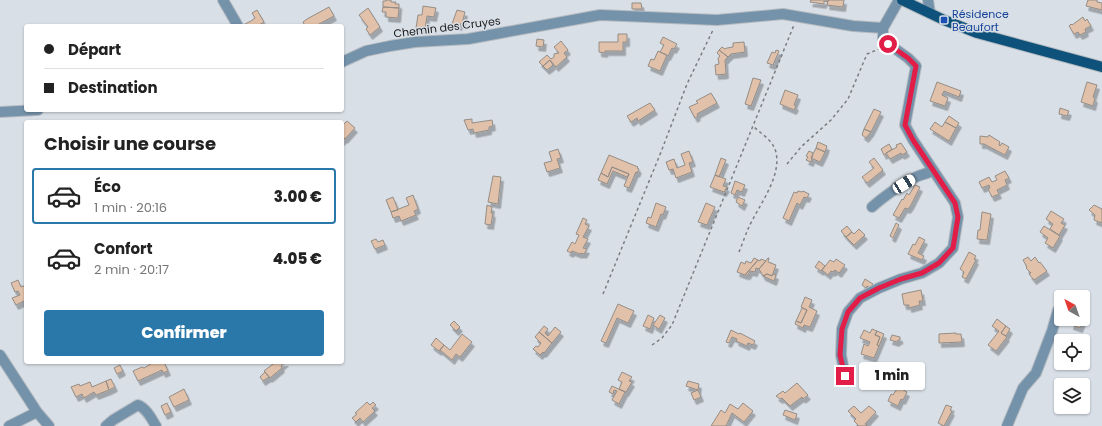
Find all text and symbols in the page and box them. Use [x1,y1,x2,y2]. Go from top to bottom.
place label: Résidence Beaufort [952,6,1009,35]
street label: Chemin des Cruyes [393,12,502,42]
marker: Résidence Beaufort [939,15,949,25]
route start [879,35,897,53]
text: Départ [68,39,121,60]
text: Destination [68,77,158,98]
text: Choisir une course [44,131,216,156]
car [891,173,917,195]
text: Éco [94,176,121,197]
icon: car [46,178,82,214]
text: 3.00 € [274,186,322,207]
text: 1 min · 20:16 [94,198,167,217]
text: Confort [94,238,153,259]
icon: car [46,240,82,276]
text: 4.05 € [273,248,322,269]
text: 2 min · 20:17 [94,260,169,279]
north arrow [1054,290,1090,326]
map controls [1054,290,1090,414]
button: Confirmer [44,310,324,356]
button: locate [1054,334,1090,370]
callout: 1 min [859,362,925,390]
text: 1 min [875,366,909,385]
route end [836,367,854,385]
button: layers [1054,378,1090,414]

